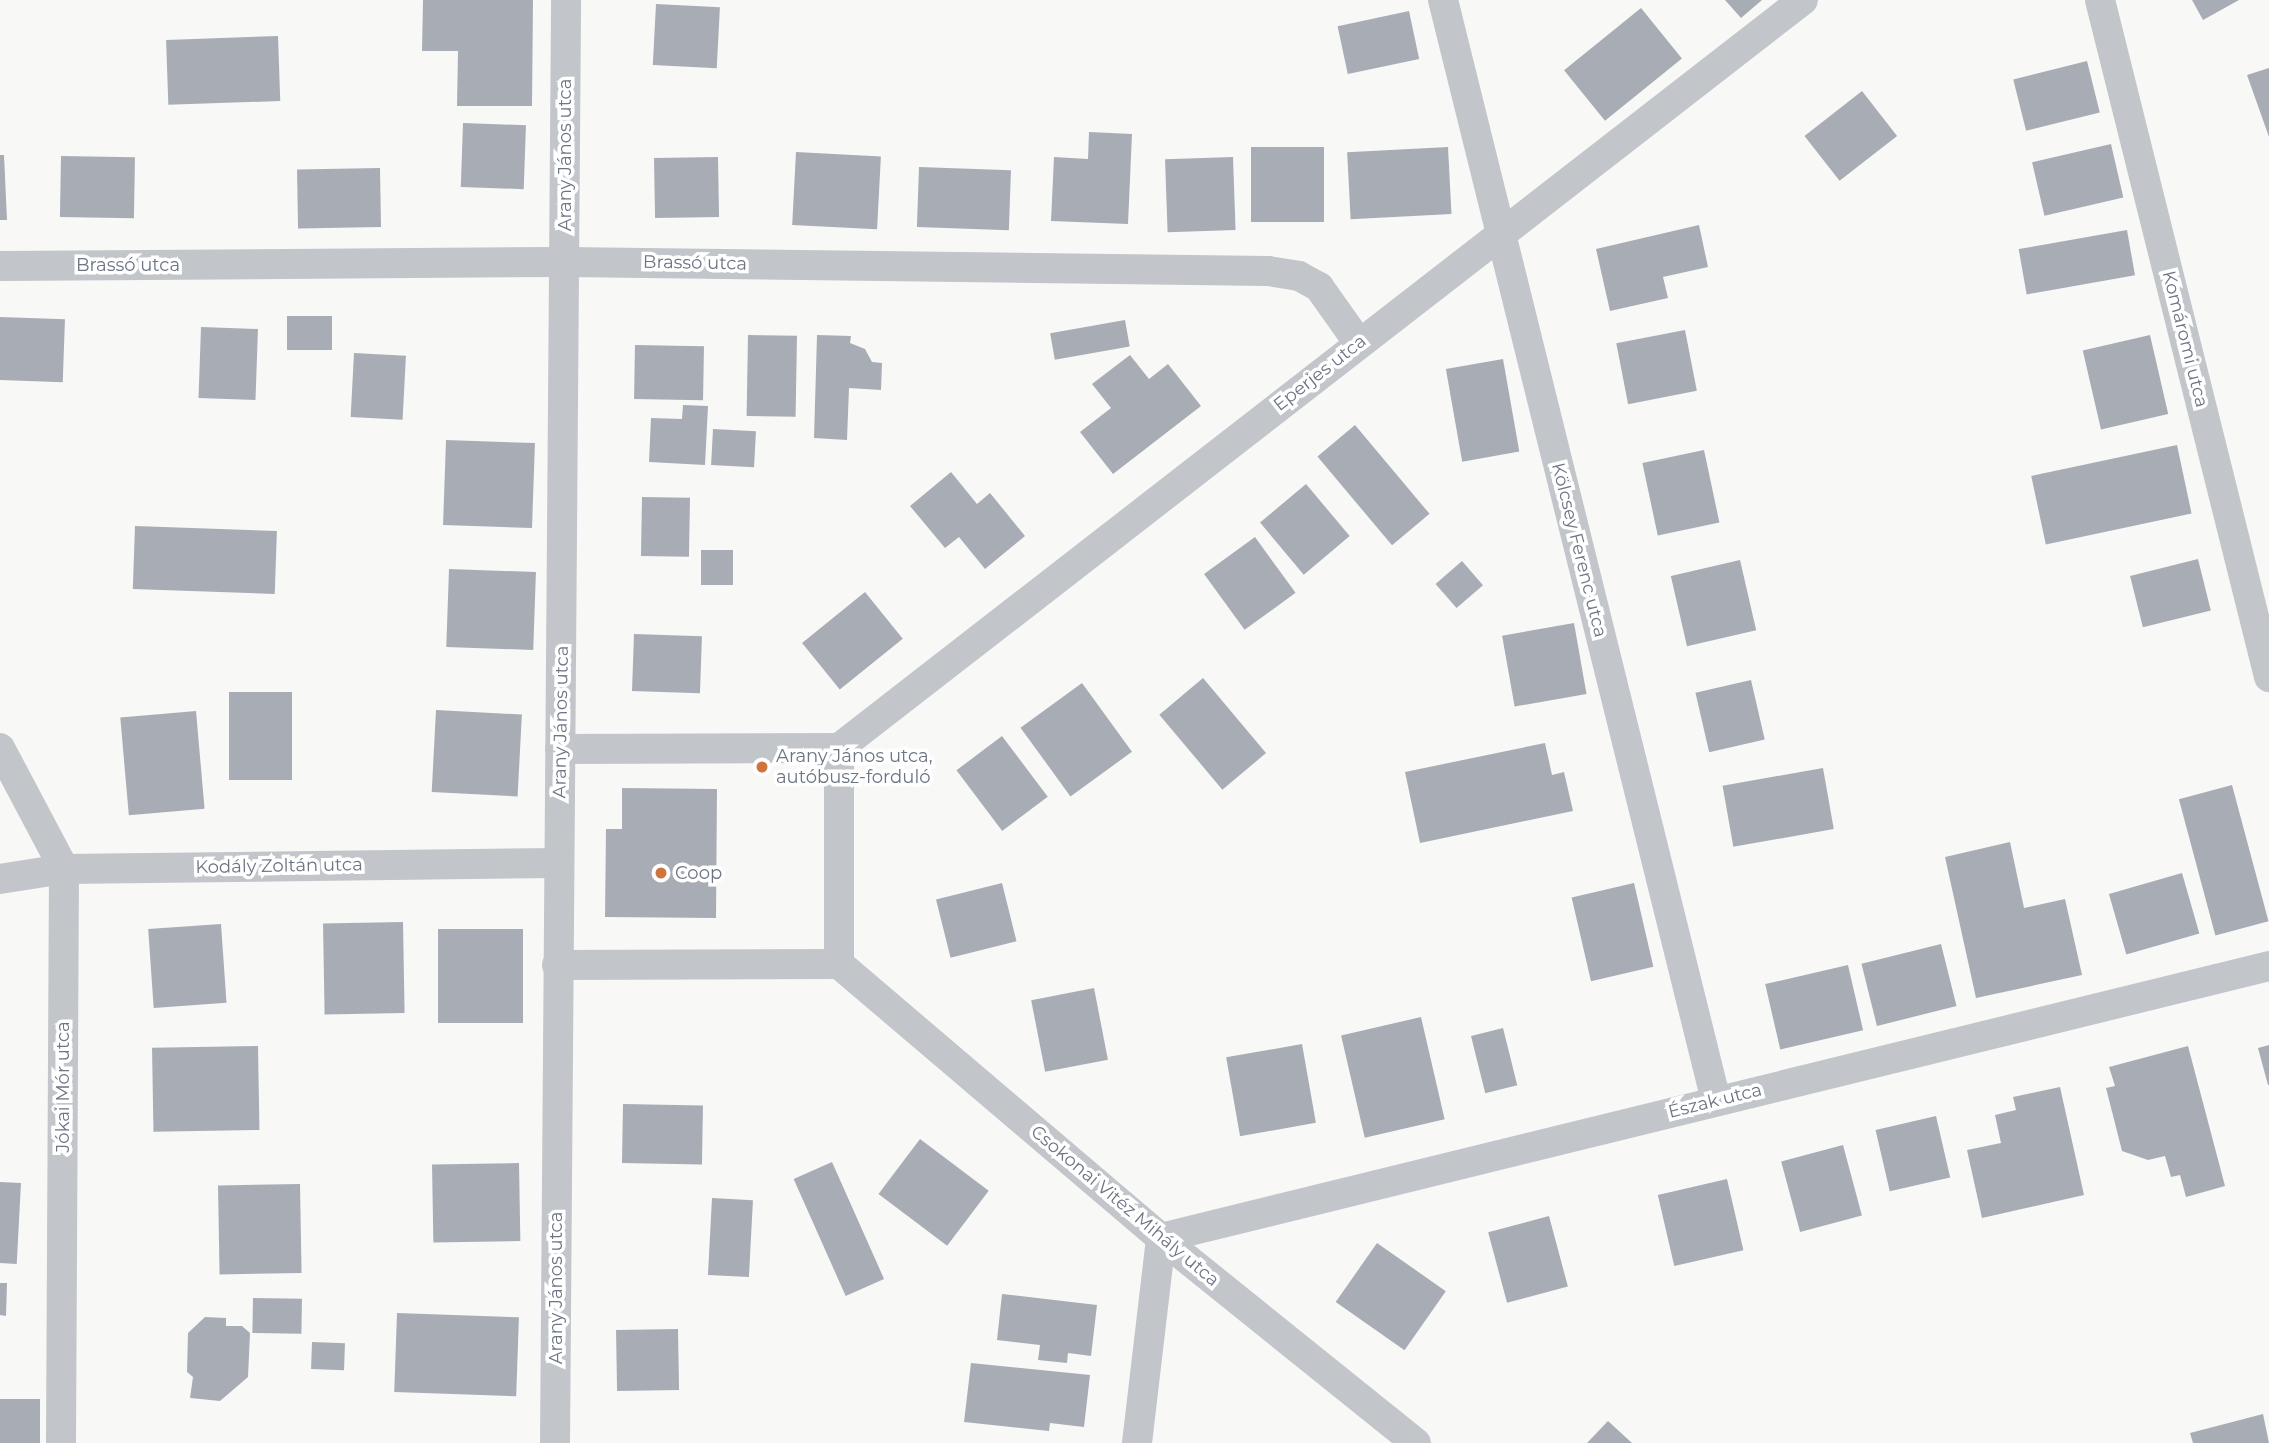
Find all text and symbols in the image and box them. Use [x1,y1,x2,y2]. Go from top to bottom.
street label: Arany János utca [554,79,576,231]
street label: Brassó utca [643,251,747,275]
street label: Brassó utca [76,254,180,276]
street label: Komáromi utca [2158,268,2212,410]
street label: Eperjes utca [1269,330,1371,416]
street label: Kölcsey Ferenc utca [1547,460,1611,640]
street label: Arany János utca [549,645,573,799]
place label: Arany János utca, autóbusz-forduló [776,746,933,788]
marker: Arany János utca, autóbusz-forduló [754,759,770,775]
street label: Kodály Zoltán utca [195,854,363,878]
place label: Coop [675,862,722,884]
marker: Coop [653,865,669,881]
street label: Jókai Mór utca [52,1021,74,1153]
street label: Észak utca [1666,1079,1764,1123]
street label: Csokonai Vitéz Mihály utca [1027,1121,1223,1291]
street label: Arany János utca [545,1212,567,1364]

